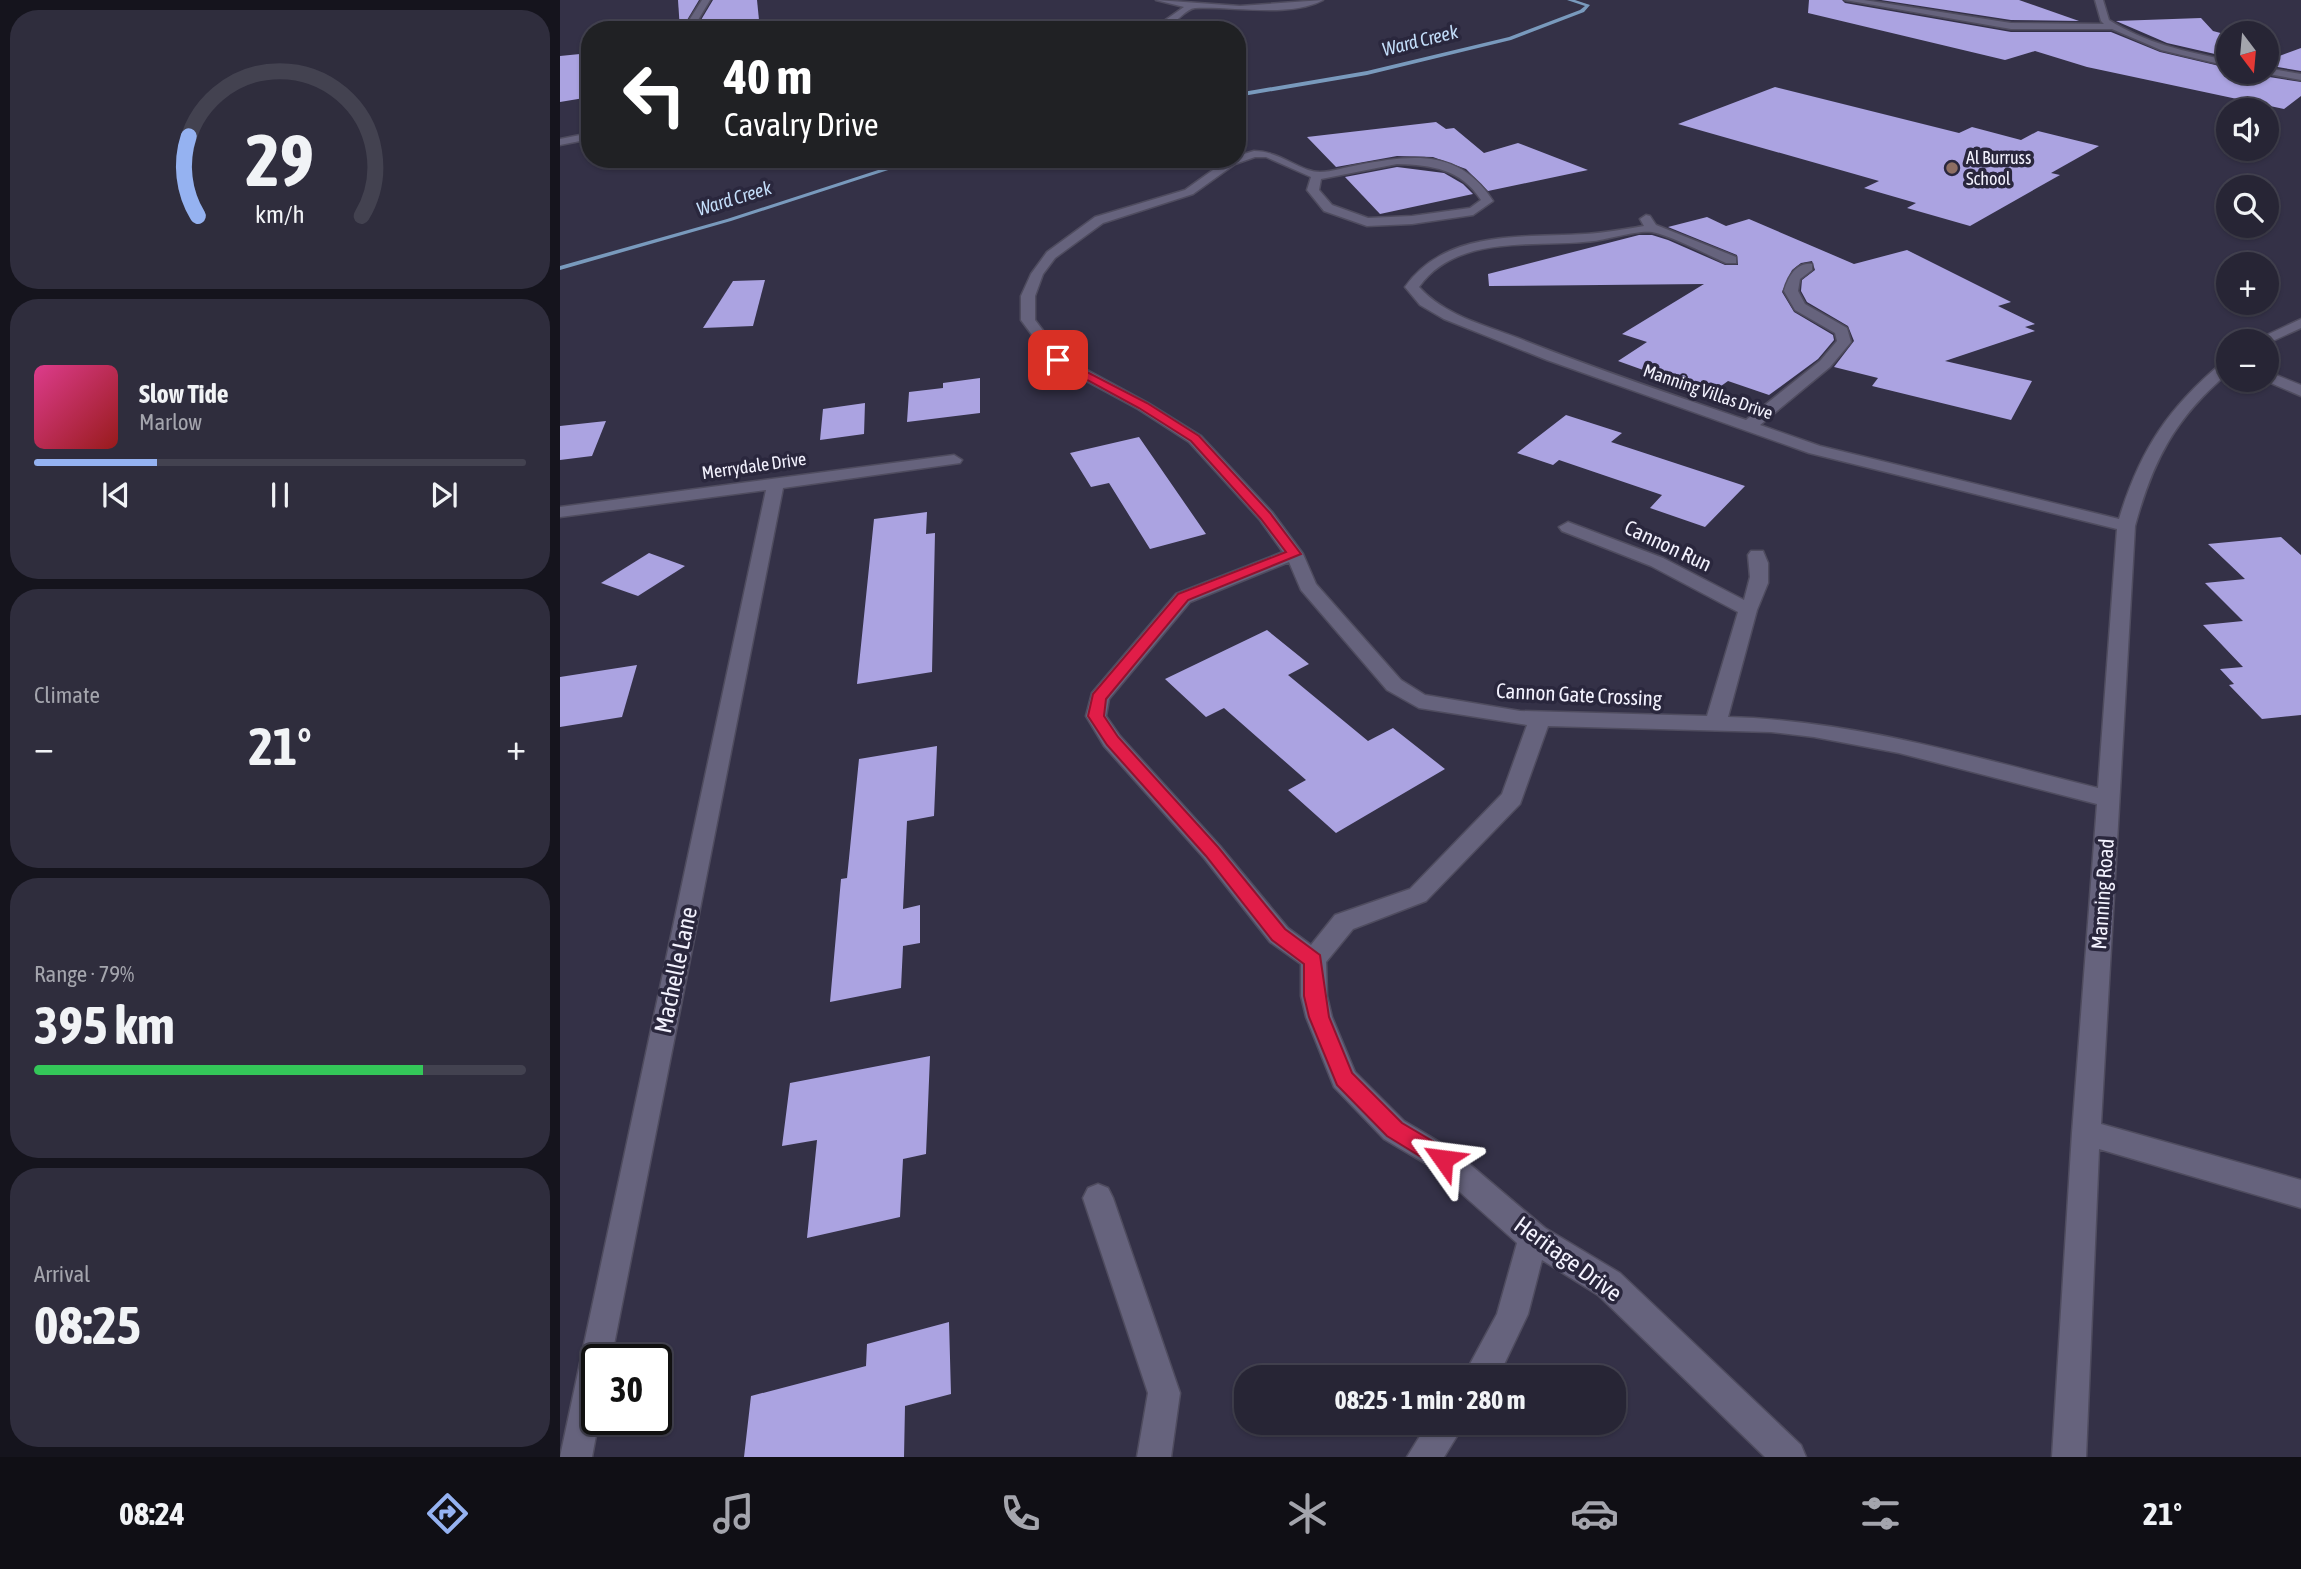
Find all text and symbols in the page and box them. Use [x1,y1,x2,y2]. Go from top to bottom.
water label: Ward Creek [1380,20,1461,60]
north arrow [2216,21,2278,84]
map controls [2216,21,2279,392]
text: 40 m [724,48,812,104]
icon: left [609,49,700,140]
button: sound [2216,98,2279,161]
text: Cavalry Drive [724,106,879,143]
text: 29 [246,118,314,201]
place label: Al Burruss School [1966,147,2031,189]
marker: Al Burruss School [1944,160,1960,176]
button: search [2216,175,2279,238]
water label: Ward Creek [694,176,775,220]
text: km/h [255,200,305,228]
button: + [2216,252,2279,315]
button: − [2216,329,2279,392]
pin [1028,330,1088,390]
icon: arrive [1039,341,1077,379]
street label: Manning Villas Drive [1641,360,1776,424]
text: Slow Tide [139,379,229,409]
text: Marlow [139,409,202,435]
street label: Merrydale Drive [700,448,807,483]
icon: previous [97,476,135,514]
icon: pause [261,476,299,514]
icon: next [425,476,463,514]
street label: Cannon Run [1621,514,1716,576]
street label: Cannon Gate Crossing [1496,678,1663,710]
text: Climate [34,682,100,708]
text: 21° [248,716,312,776]
text: − [34,725,54,768]
text: + [506,725,526,768]
street label: Manning Road [2086,838,2118,950]
street label: Machelle Lane [649,904,702,1035]
text: Range · 79% [34,961,134,987]
text: 395 km [34,995,175,1055]
position arrow [1406,1122,1480,1196]
street label: Heritage Drive [1509,1211,1627,1307]
text: Arrival [34,1261,90,1287]
text: 08:25 [34,1295,141,1355]
speed limit sign: 30 [581,1344,672,1435]
text: 08:25 · 1 min · 280 m [1335,1385,1525,1415]
icon: directions [423,1489,472,1538]
icon: music [709,1489,758,1538]
icon: phone [996,1489,1045,1538]
icon: climate [1283,1489,1332,1538]
icon: car [1570,1489,1619,1538]
icon: filters [1856,1489,1905,1538]
text: 08:24 [119,1495,185,1532]
text: 21° [2143,1495,2182,1532]

